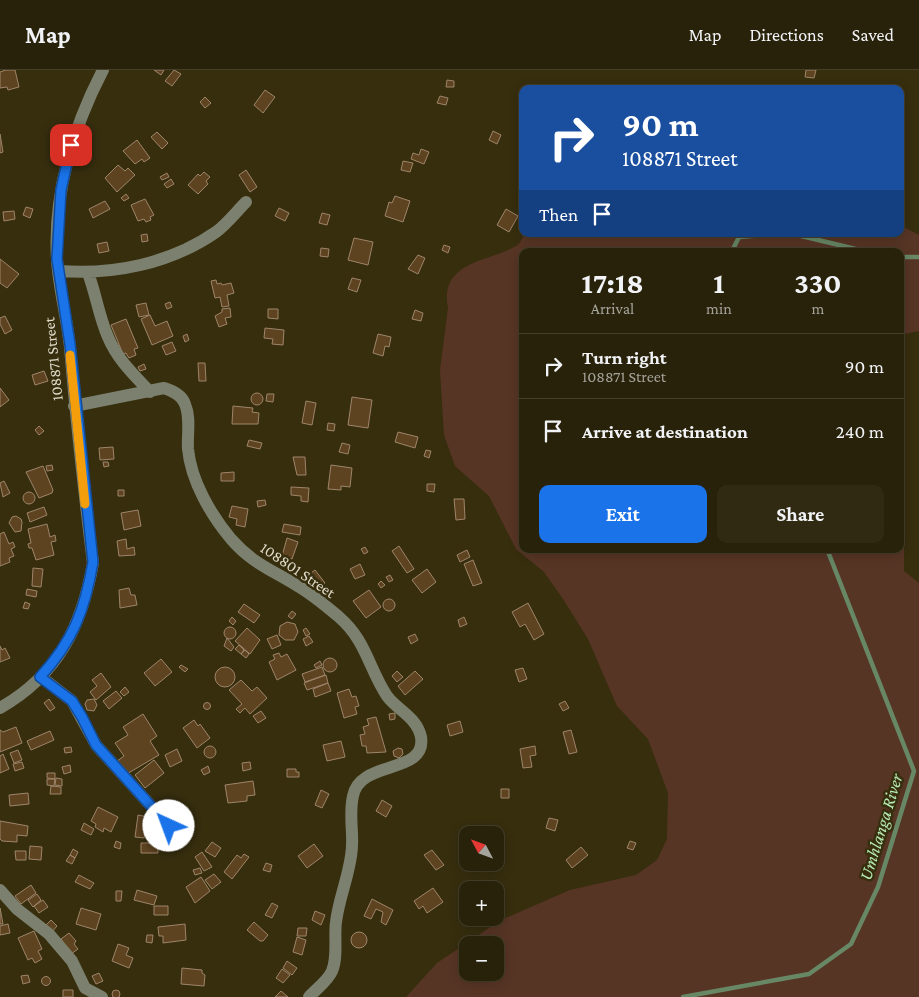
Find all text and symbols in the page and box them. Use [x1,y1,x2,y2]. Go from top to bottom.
text: Map [25,21,71,48]
text: Map [689,25,721,45]
text: Directions [749,25,824,45]
text: Saved [852,25,894,45]
icon: right [539,105,604,170]
text: 90 m [622,105,699,144]
pin [50,124,92,166]
icon: arrive [57,131,85,159]
text: 108871 Street [622,146,738,171]
icon: arrive [588,200,616,228]
text: Then [539,204,578,225]
text: 17:18 [581,266,644,299]
text: 1 [713,266,725,299]
text: 330 [794,266,842,299]
text: Arrival [591,300,634,317]
text: min [706,300,732,317]
text: m [811,300,824,317]
street label: 108871 Street [40,316,66,402]
text: Turn right [582,347,667,368]
icon: right [539,352,567,380]
text: 90 m [845,356,884,377]
text: 108871 Street [582,368,666,385]
icon: arrive [539,417,567,445]
text: Arrive at destination [582,421,748,442]
text: 240 m [836,421,884,442]
button: Exit [539,485,707,543]
button: Share [717,485,884,543]
street label: 108801 Street [257,539,339,602]
water label: Umhlanga River [855,771,907,883]
position arrow [142,799,194,851]
north arrow [459,826,504,871]
map controls [459,826,504,981]
button: + [459,881,504,926]
button: − [459,936,504,981]

